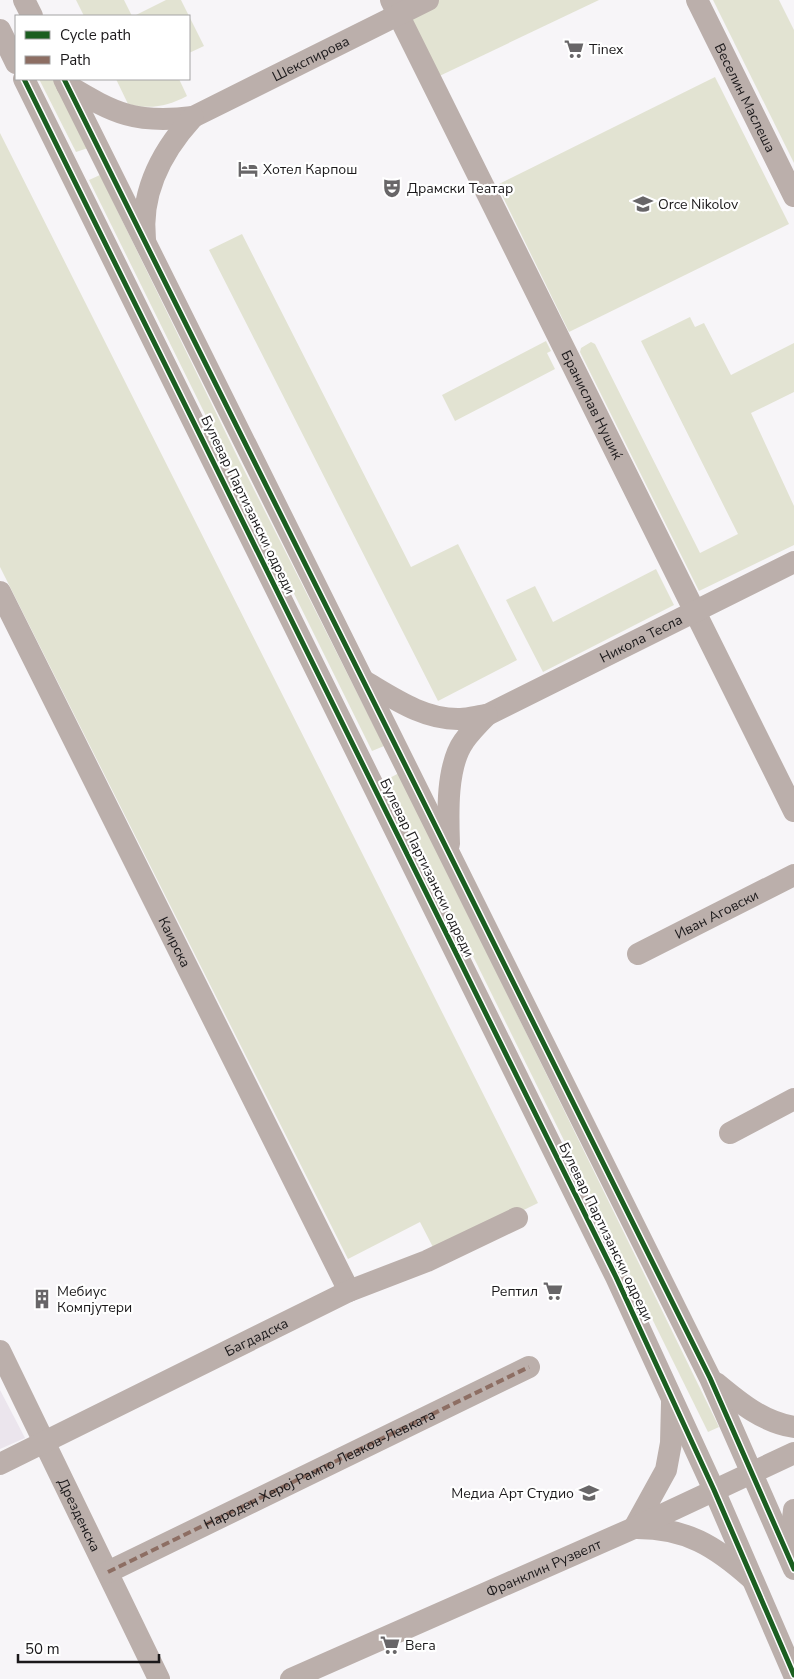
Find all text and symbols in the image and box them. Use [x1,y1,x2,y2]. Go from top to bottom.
legend [15,15,190,80]
text: Cycle path [60,25,131,45]
street label: Шекспирова [269,31,353,86]
supermarket icon: Tinex [563,38,585,60]
place label: Tinex [589,40,624,59]
street label: Веселин Маслеша [710,40,780,156]
text: Path [60,50,91,70]
hotel icon: Хотел Карпош [237,158,259,180]
place label: Хотел Карпош [263,160,357,179]
theatre icon: Драмски Театар [381,177,403,199]
place label: Драмски Театар [407,179,513,198]
school or university icon: Orce Nikolov [632,193,654,215]
place label: Orce Nikolov [658,195,739,214]
street label: Бранислав Нушиќ [557,347,628,463]
street label: Булевар Партизански одреди [196,412,300,598]
street label: Никола Тесла [596,610,686,667]
street label: Булевар Партизански одреди [375,775,479,961]
street label: Иван Аговски [671,885,762,943]
street label: Каирска [154,913,195,970]
street label: Булевар Партизански одреди [554,1139,658,1325]
supermarket icon: Рептил [542,1280,564,1302]
place label: Мебиус Компјутери [57,1282,132,1317]
place label: Рептил [491,1282,538,1301]
building icon: Мебиус Компјутери [31,1288,53,1310]
street label: Багдадска [221,1313,291,1361]
street label: Народен Херој Рампо Левков-Левката [200,1405,438,1534]
street label: Дрезденска [53,1475,105,1555]
school or university icon: Медиа Арт Студио [578,1482,600,1504]
place label: Медиа Арт Студио [451,1484,574,1503]
street label: Франклин Рузвелт [483,1534,605,1601]
scale bar [18,1632,159,1664]
supermarket icon: Вега [379,1634,401,1656]
place label: Вега [405,1636,436,1655]
text: 50 m [25,1639,60,1659]

